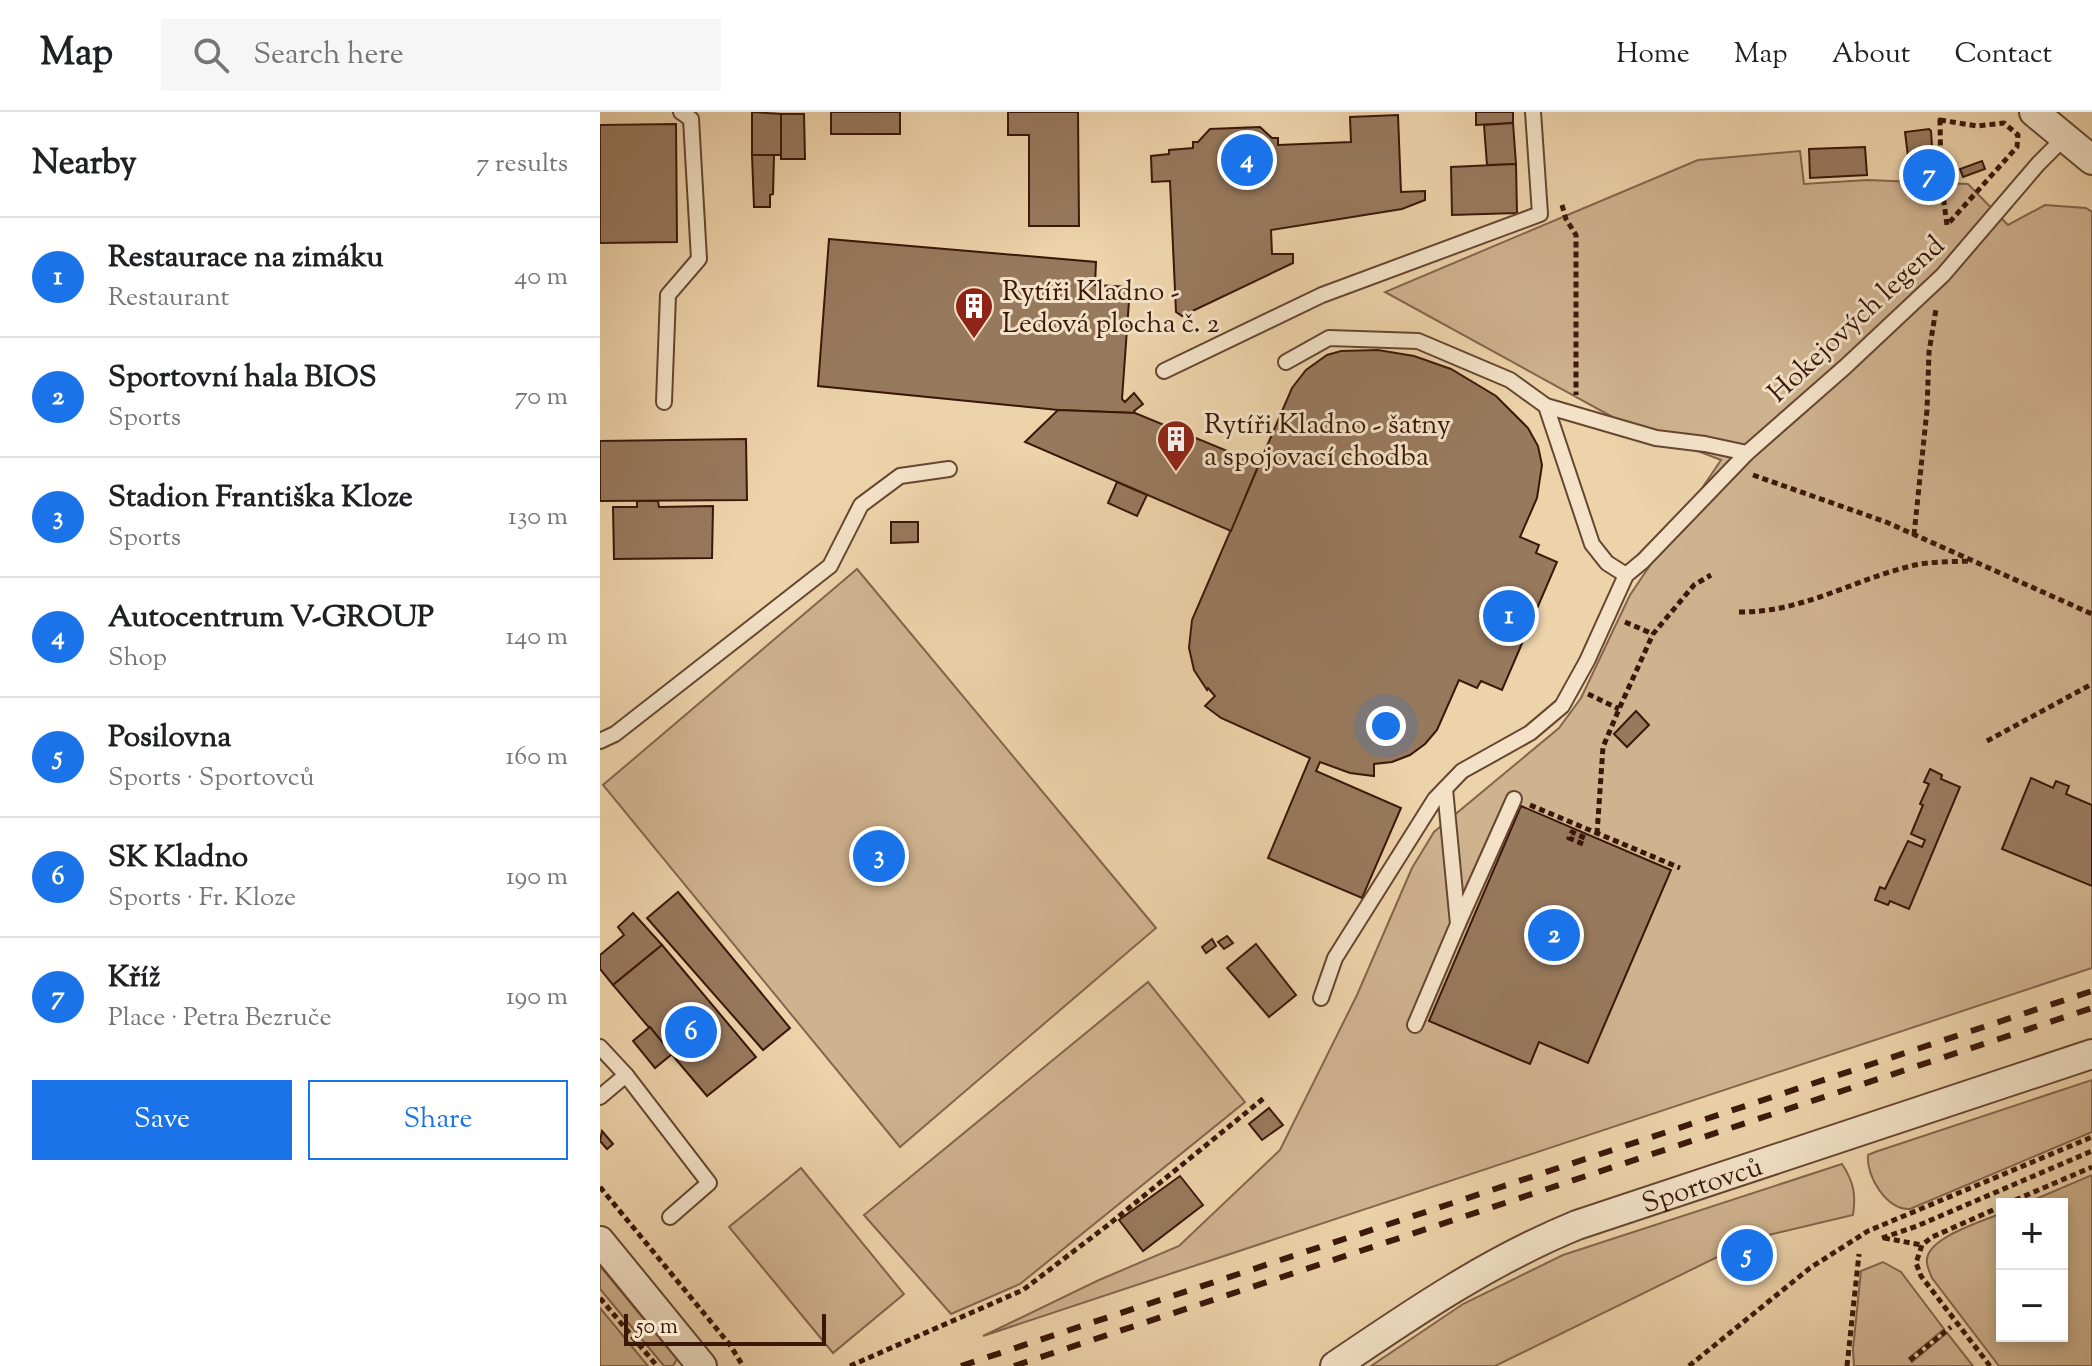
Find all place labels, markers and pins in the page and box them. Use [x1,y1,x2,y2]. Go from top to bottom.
pin: 4 [1221,130,1273,190]
pin: 7 [1903,145,1955,205]
place label: Rytíři Kladno - Ledová plocha č. 2 [1002,273,1220,345]
building icon: Rytíři Kladno - Ledová plocha č. 2 [953,285,995,340]
place label: Rytíři Kladno - šatny a spojovací chodba [1204,406,1451,478]
building icon: Rytíři Kladno - šatny a spojovací chodba [1155,418,1197,473]
pin: 1 [1483,586,1535,646]
pin: 3 [853,826,905,886]
pin: 2 [1528,905,1580,965]
pin: 6 [665,1002,717,1062]
pin: 5 [1721,1225,1773,1285]

